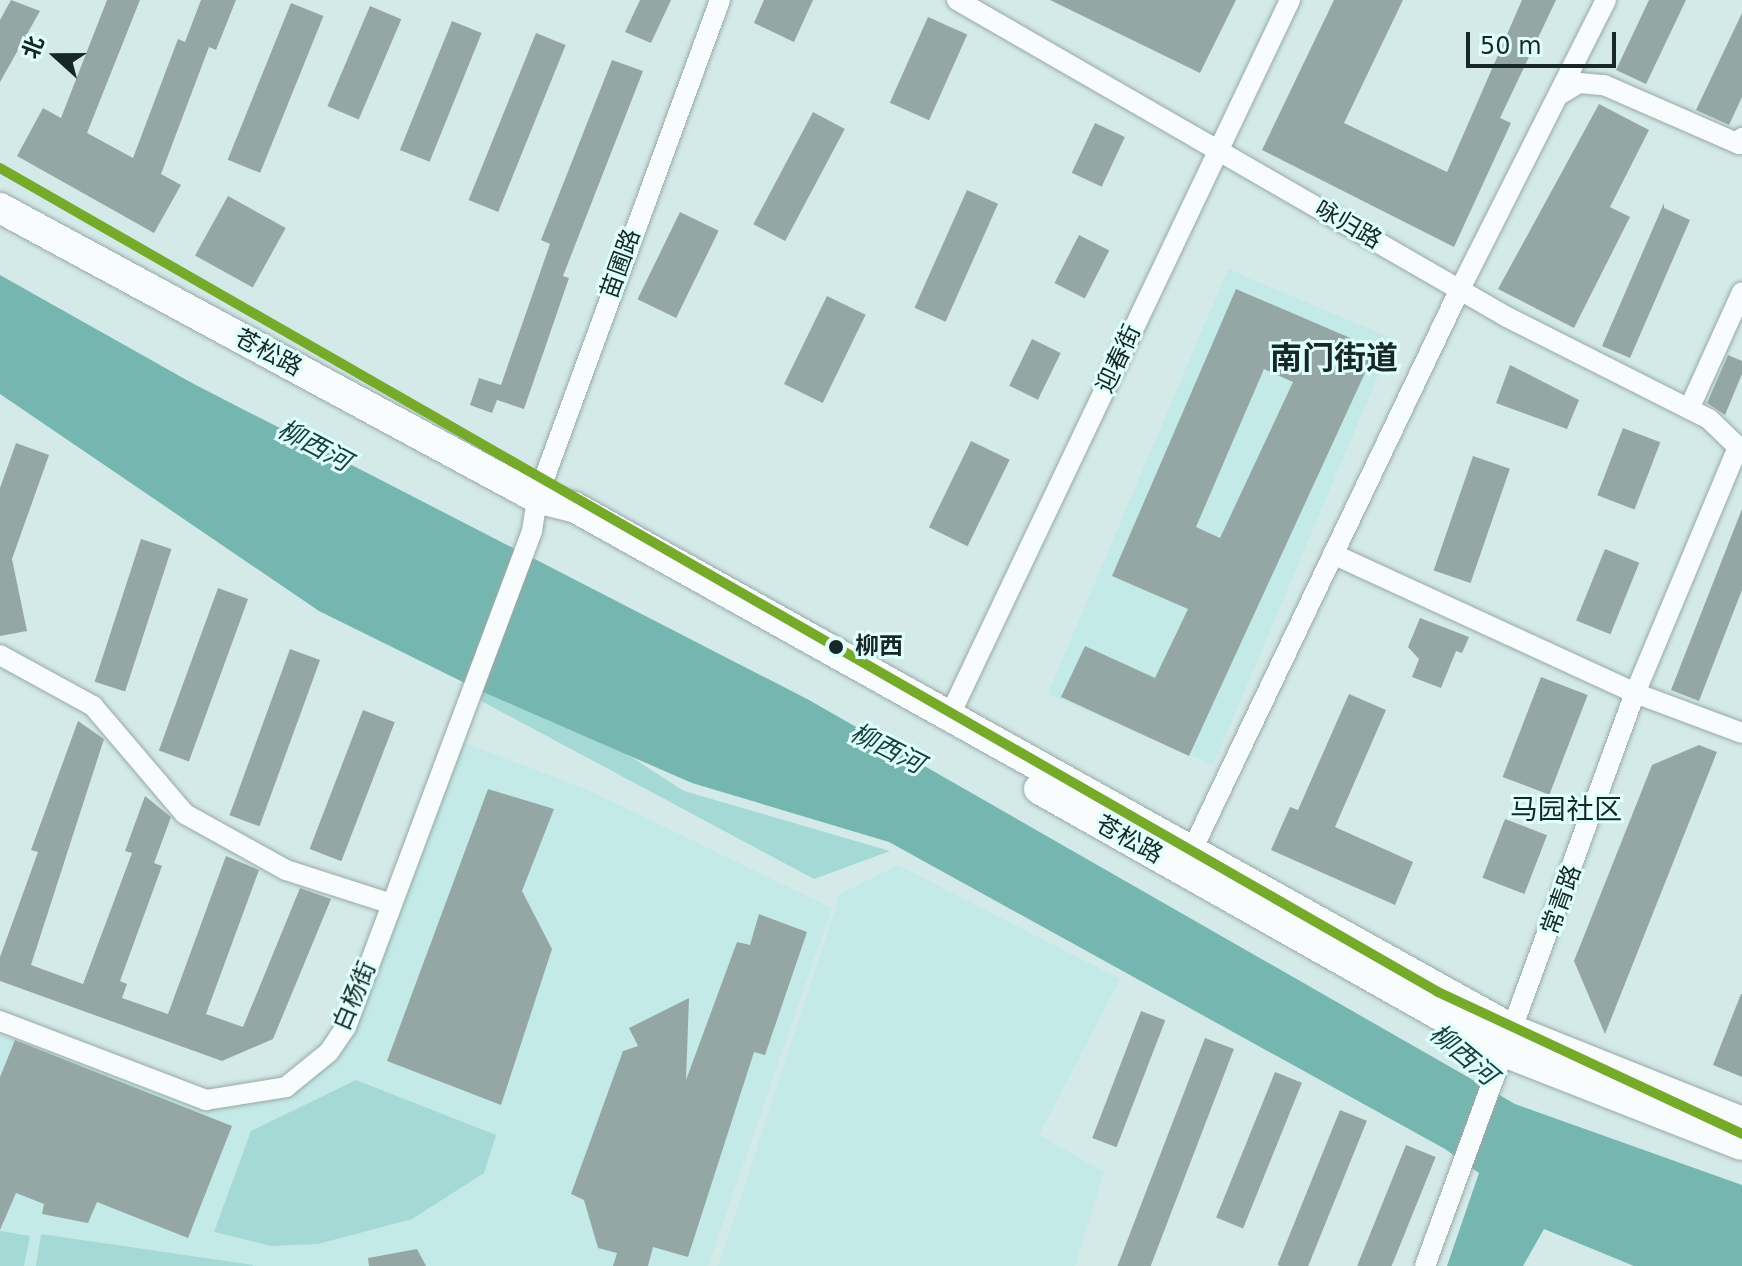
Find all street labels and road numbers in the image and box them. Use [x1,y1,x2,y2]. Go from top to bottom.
street label: 咏归路 [1310,195,1386,255]
street label: 苗圃路 [595,225,647,303]
street label: 迎春街 [1091,320,1147,398]
street label: 苍松路 [229,323,307,383]
street label: 苍松路 [1091,810,1167,870]
street label: 常青路 [1536,861,1588,939]
street label: 白杨街 [328,957,382,1035]

